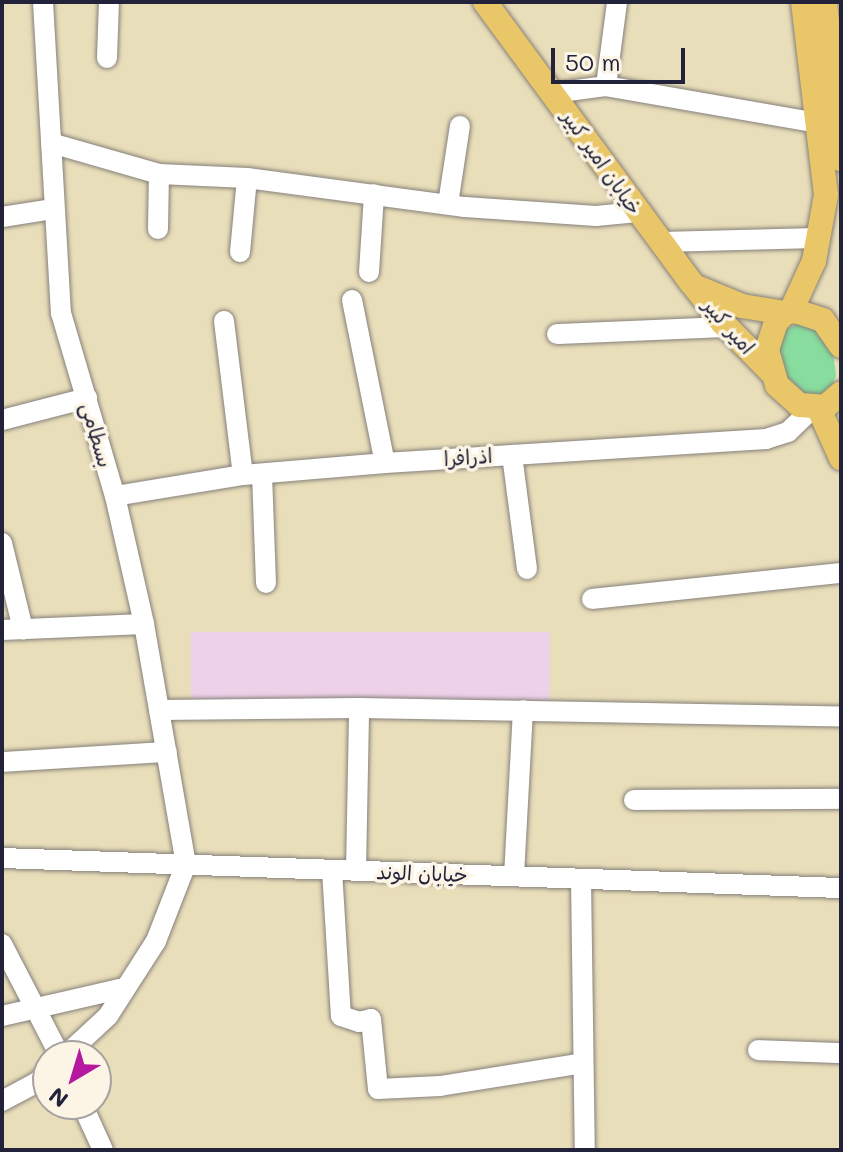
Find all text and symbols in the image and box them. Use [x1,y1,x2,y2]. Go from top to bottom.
scale bar [555,32,689,82]
text: 50 m [565,46,621,77]
street label: خیابان امیر کبیر [557,105,647,219]
street label: امیر کبیر [698,293,760,359]
street label: بسطامی [76,400,118,470]
street label: اذرافرا [443,443,493,471]
street label: خیابان الوند [376,859,468,887]
north arrow [32,1040,112,1120]
text: N [43,1081,74,1114]

